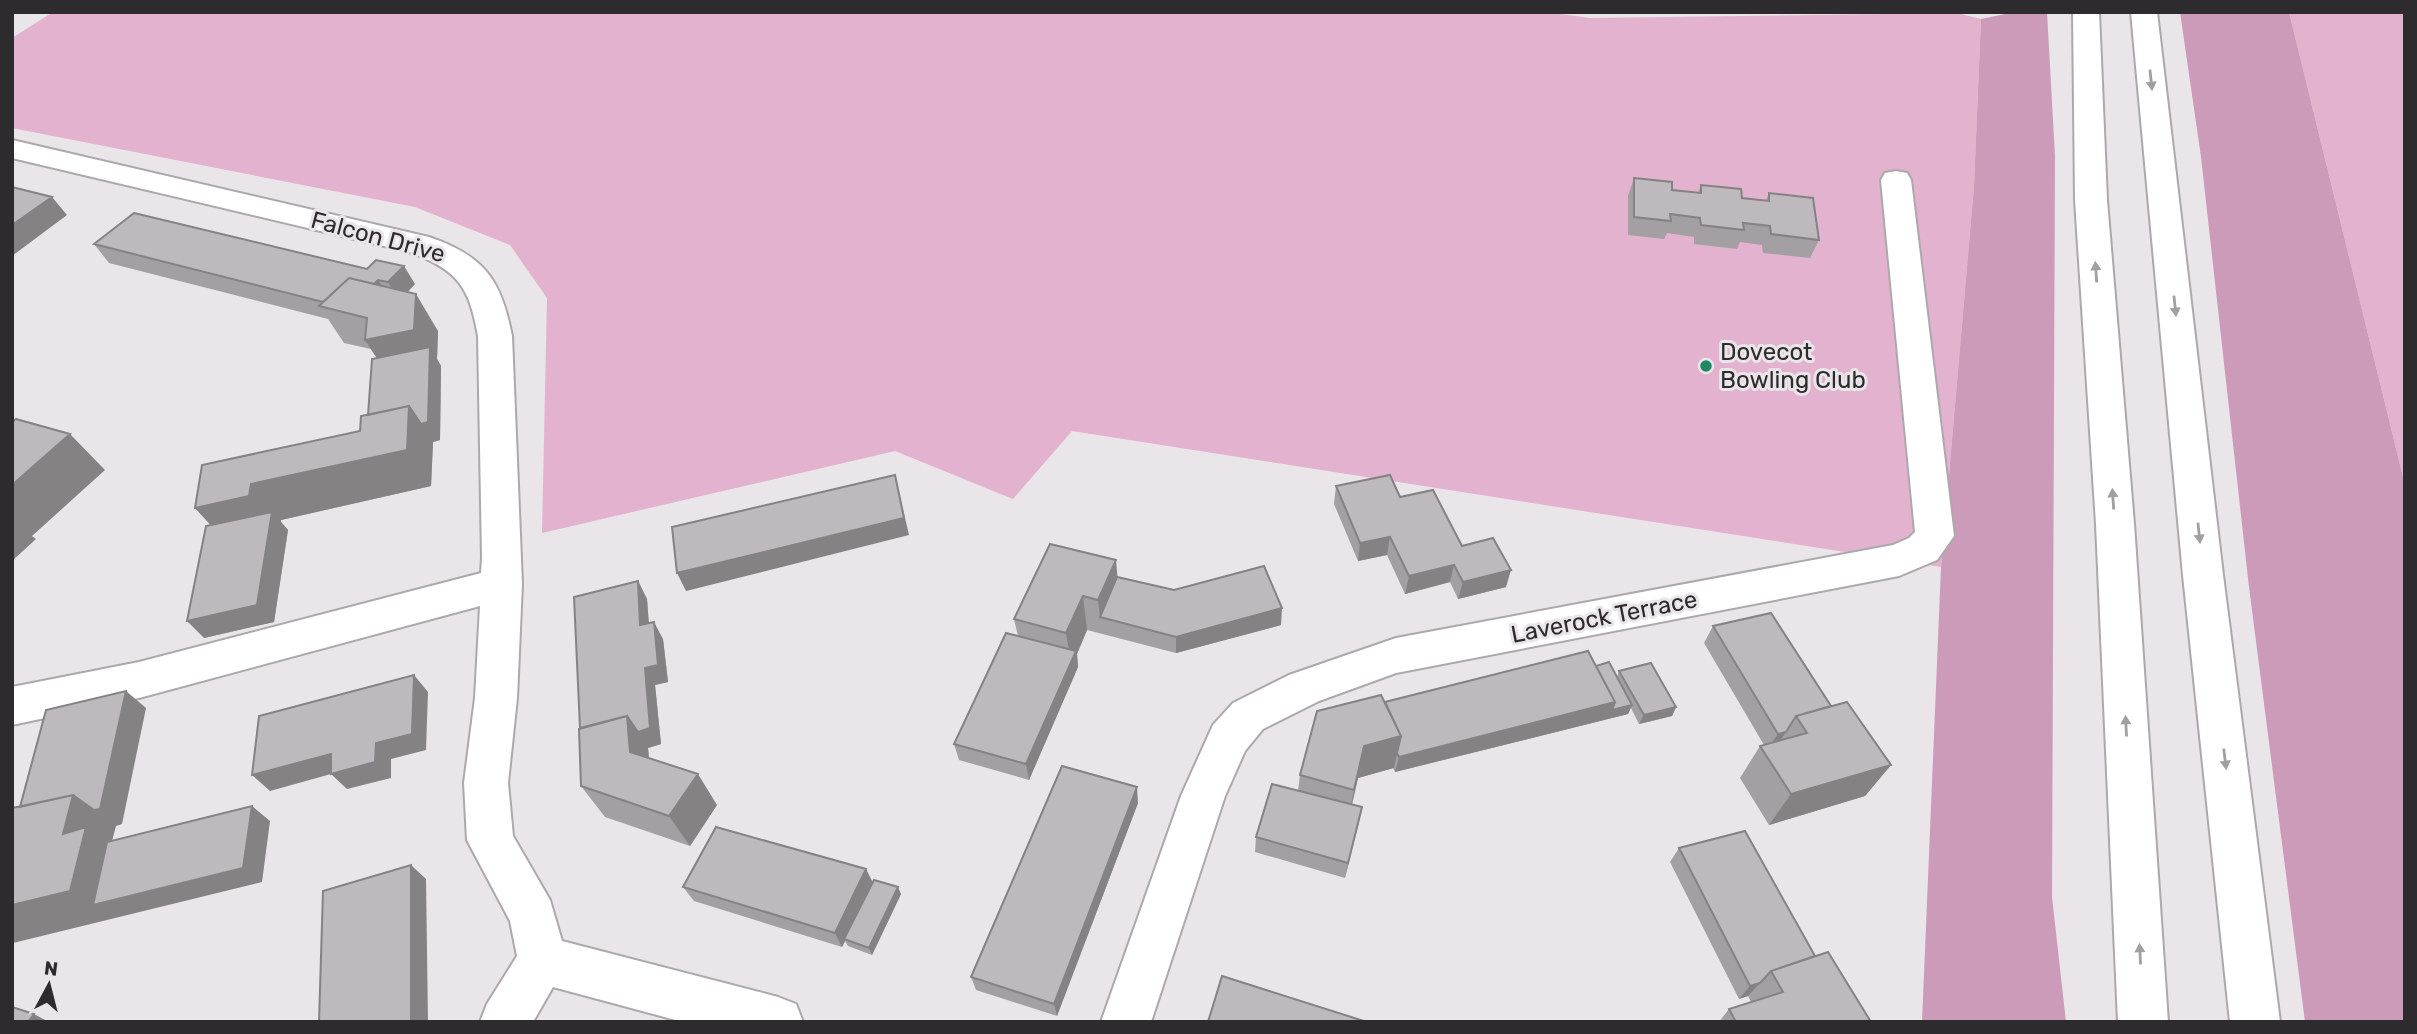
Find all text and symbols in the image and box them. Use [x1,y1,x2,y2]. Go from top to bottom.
one-way arrow [2146,69,2157,91]
street label: Falcon Drive [308,206,448,268]
one-way arrow [2091,261,2102,283]
one-way arrow [2170,296,2181,318]
place label: Dovecot Bowling Club [1720,338,1866,394]
marker: Dovecot Bowling Club [1698,358,1714,374]
one-way arrow [2107,488,2118,510]
one-way arrow [2194,522,2205,544]
street label: Laverock Terrace [1508,585,1700,649]
one-way arrow [2121,715,2132,737]
one-way arrow [2219,748,2230,770]
one-way arrow [2134,942,2145,964]
north arrow [14,950,84,1020]
text: N [43,956,59,981]

